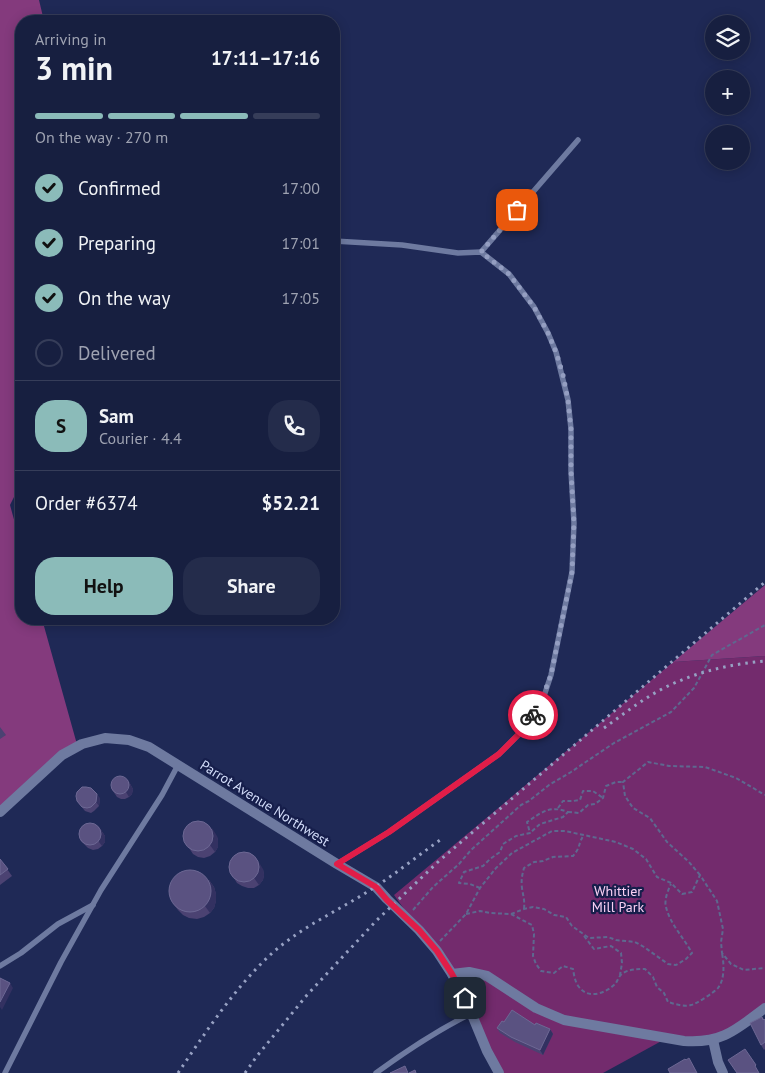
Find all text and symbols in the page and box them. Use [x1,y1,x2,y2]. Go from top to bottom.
map controls [705,15,750,170]
button: layers [705,15,750,60]
text: Arriving in [35,29,106,49]
text: 17:11–17:16 [211,46,320,70]
text: 3 min [35,47,113,89]
button: + [705,70,750,115]
button: − [705,125,750,170]
text: On the way · 270 m [35,127,168,147]
icon: check [35,174,63,202]
text: Confirmed [78,176,161,200]
text: 17:00 [282,178,320,198]
pin [496,189,538,231]
icon: bag [503,196,531,224]
icon: check [35,229,63,257]
text: Preparing [78,231,156,255]
text: 17:01 [282,233,320,253]
icon: check [35,284,63,312]
text: On the way [78,286,170,310]
text: 17:05 [282,288,320,308]
text: Delivered [78,341,156,365]
button: phone [268,400,320,452]
text: Sam [99,404,134,428]
text: S [56,414,66,438]
text: Courier · 4.4 [99,428,182,448]
text: Order #6374 [35,491,138,515]
text: $52.21 [261,491,320,515]
button: Help [35,557,173,615]
button: Share [183,557,320,615]
courier [508,690,558,740]
icon: bike [519,701,547,729]
street label: Parrot Avenue Northwest [197,756,333,850]
park label: Whittier Mill Park [592,882,645,916]
pin [444,977,486,1019]
icon: home [451,984,479,1012]

